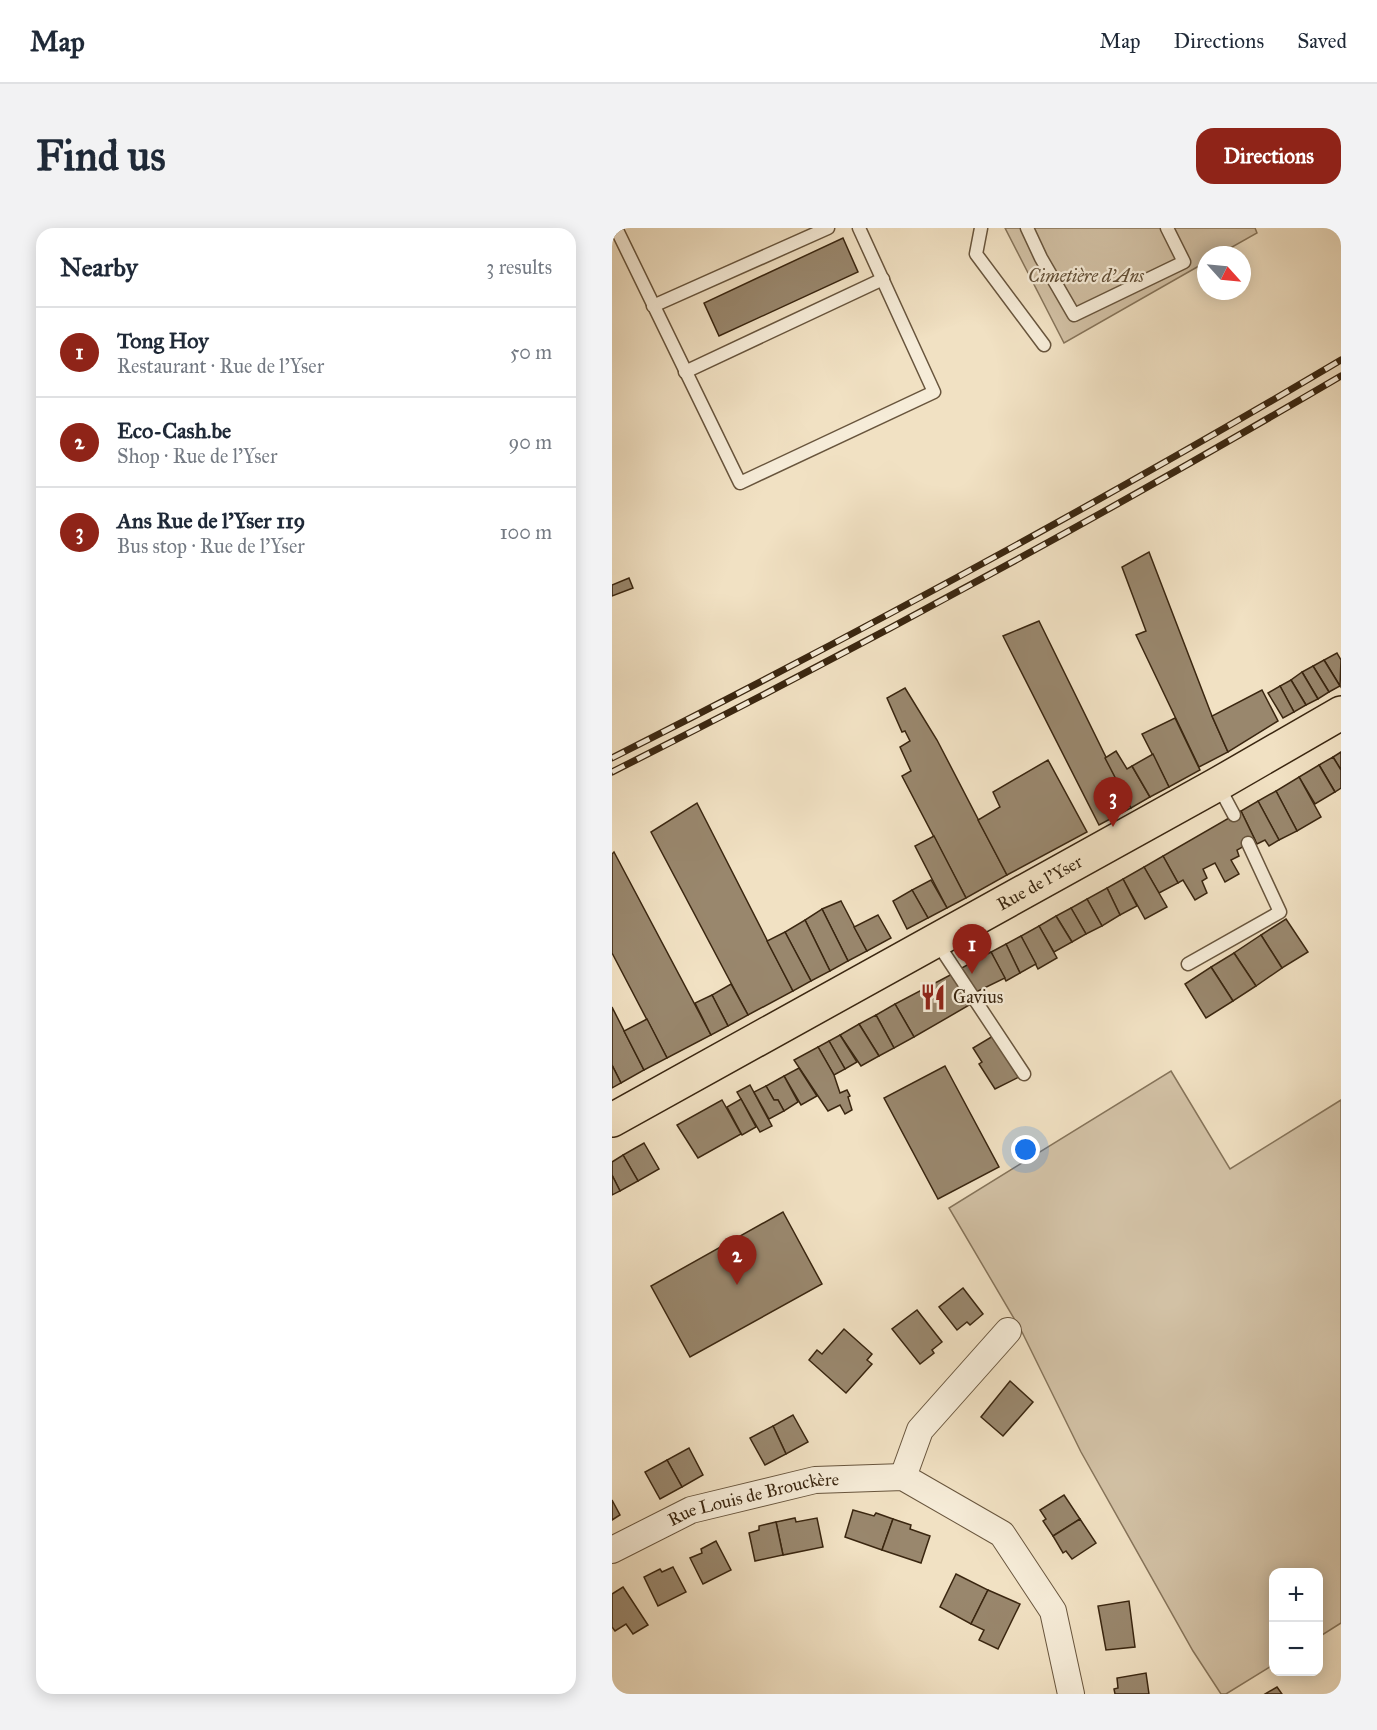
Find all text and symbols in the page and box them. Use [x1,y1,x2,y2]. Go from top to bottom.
text: Map [30,24,85,59]
text: Map [1100,28,1141,54]
text: Directions [1174,28,1264,54]
text: Saved [1297,28,1347,54]
button: Directions [1196,128,1341,184]
text: Find us [36,130,166,182]
north arrow [1197,246,1251,300]
text: Nearby [60,251,138,283]
text: 3 results [486,255,552,279]
park label: Cimetière d'Ans [1028,265,1145,287]
text: Tong Hoy [117,327,209,354]
text: 1 [76,340,83,364]
text: 50 m [510,340,552,364]
text: Restaurant · Rue de l'Yser [117,354,324,378]
text: Eco-Cash.be [117,417,231,444]
text: 2 [75,430,84,454]
text: 90 m [509,430,552,454]
text: Shop · Rue de l'Yser [117,444,277,468]
text: Ans Rue de l'Yser 119 [117,507,305,534]
text: 3 [76,520,84,544]
text: 100 m [500,520,552,544]
text: Bus stop · Rue de l'Yser [117,534,305,558]
pin: 3 [1094,778,1132,827]
street label: Rue de l'Yser [993,850,1086,915]
pin: 1 [952,924,992,974]
restaurant icon: Gavius [918,982,948,1012]
place label: Gavius [953,986,1003,1008]
your location [1011,1135,1040,1164]
pin: 2 [718,1236,756,1285]
street label: Rue Louis de Brouckère [664,1468,839,1531]
map controls [1269,1568,1323,1676]
button: + [1269,1568,1323,1622]
button: − [1269,1622,1323,1676]

